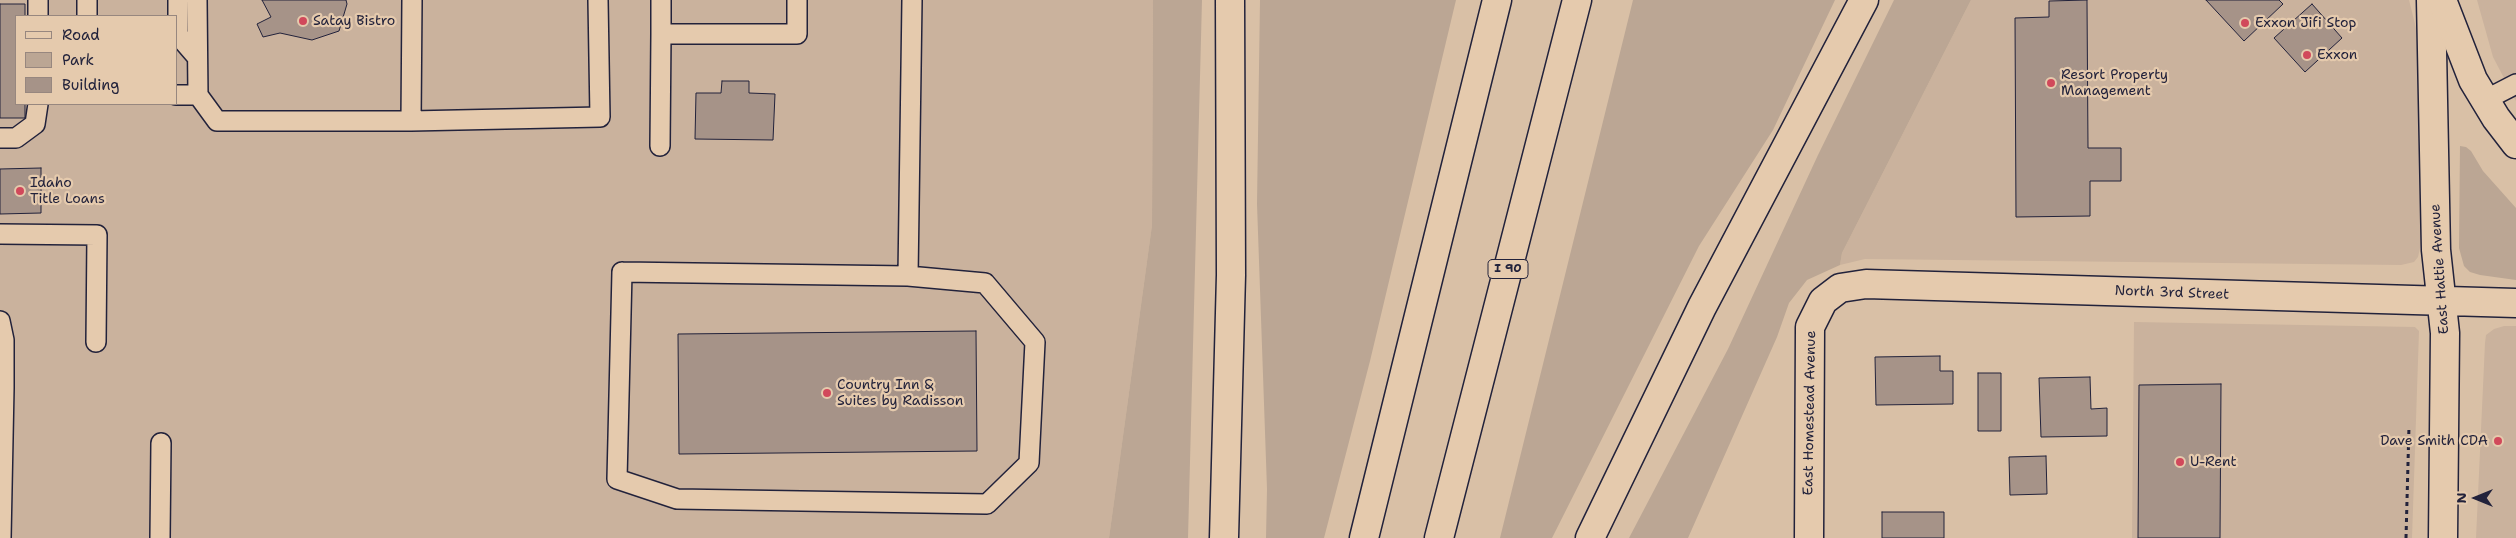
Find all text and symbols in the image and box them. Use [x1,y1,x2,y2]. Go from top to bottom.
place label: Satay Bistro [313,13,395,29]
legend [15,15,178,105]
marker: Satay Bistro [297,15,309,27]
place label: Exxon Jifi Stop [2255,15,2356,31]
marker: Exxon Jifi Stop [2239,17,2251,29]
text: Road [62,25,100,45]
place label: Exxon [2317,47,2357,63]
marker: Exxon [2301,49,2313,61]
text: Park [62,50,94,70]
place label: Resort Property Management [2061,67,2168,100]
text: Building [62,75,119,95]
marker: Resort Property Management [2045,77,2057,89]
place label: Idaho Title Loans [30,175,105,208]
marker: Idaho Title Loans [14,185,26,197]
street label: East Hattie Avenue [2427,203,2453,335]
road number: I 90 [1488,260,1528,278]
street label: North 3rd Street [2114,283,2230,303]
street label: East Homestead Avenue [1800,330,1820,496]
place label: Country Inn & Suites by Radisson [837,377,963,410]
marker: Country Inn & Suites by Radisson [821,387,833,399]
place label: Dave Smith CDA [2380,433,2488,449]
marker: Dave Smith CDA [2492,435,2504,447]
place label: U-Rent [2190,454,2237,470]
marker: U-Rent [2174,456,2186,468]
north arrow [2451,473,2501,523]
text: N [2452,492,2470,504]

